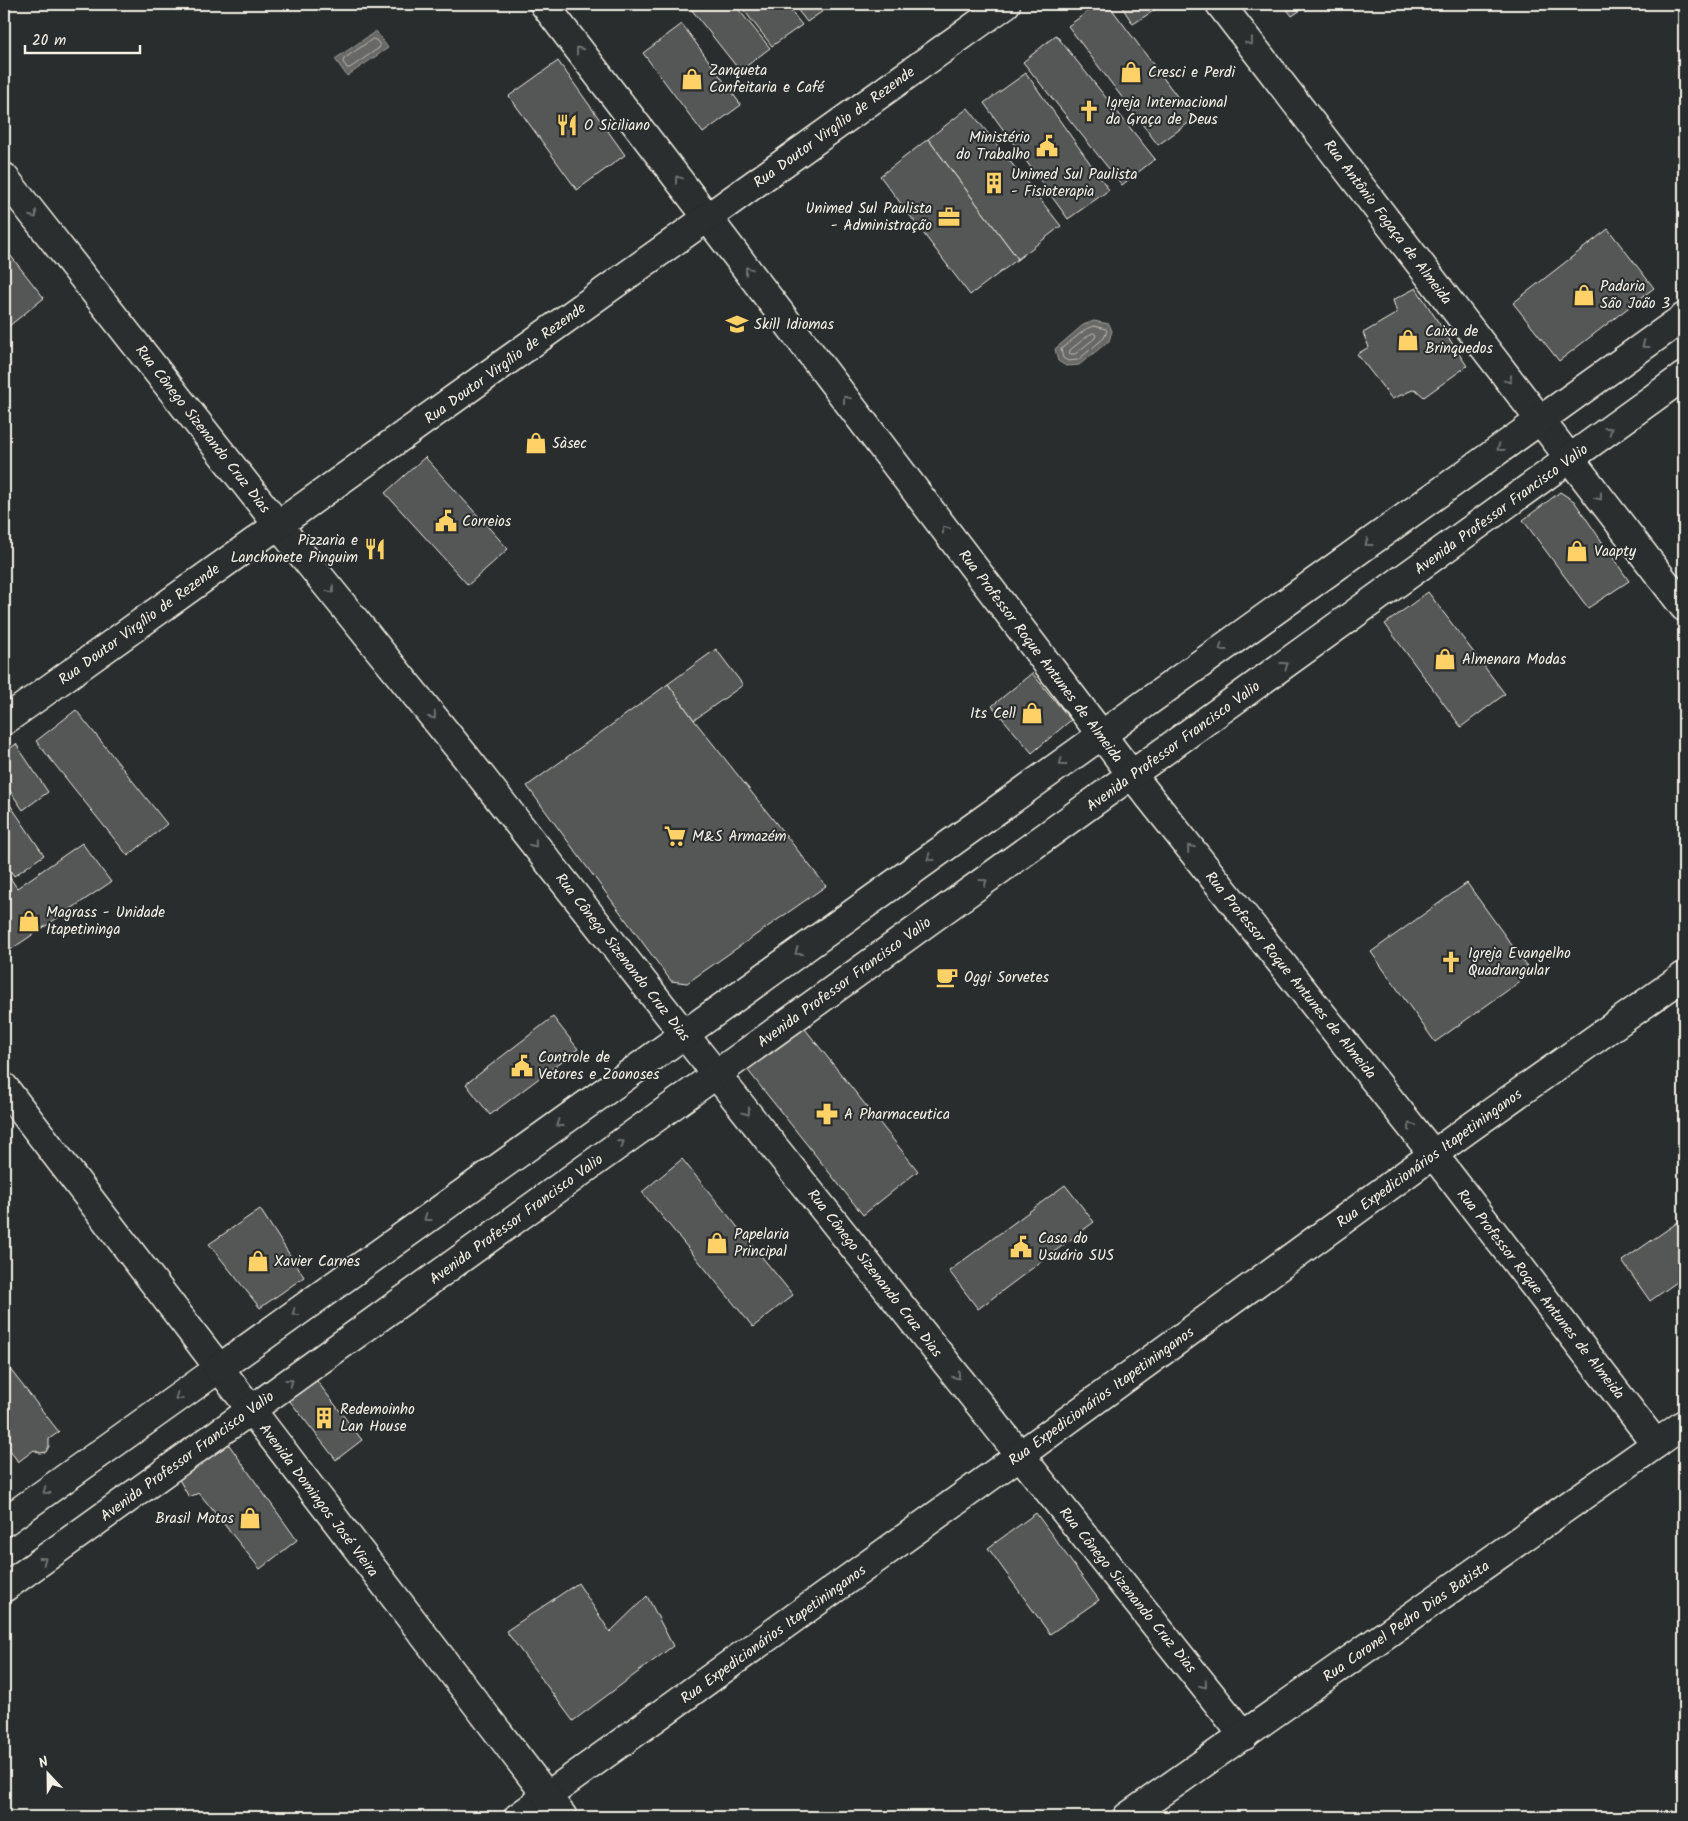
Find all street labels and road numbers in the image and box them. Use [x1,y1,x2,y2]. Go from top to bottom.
street label: Rua Doutor Virgílio de Rezende [749,61,921,195]
street label: Rua Antônio Fogaça de Almeida [1317,135,1457,310]
street label: Rua Doutor Virgílio de Rezende [420,297,592,431]
street label: Rua Cônego Sizenando Cruz Dias [129,340,276,519]
street label: Avenida Professor Francisco Valio [1410,438,1594,581]
street label: Rua Professor Roque Antunes de Almeida [952,545,1129,768]
street label: Rua Doutor Virgílio de Rezende [54,558,226,692]
street label: Avenida Professor Francisco Valio [1082,675,1266,818]
street label: Rua Professor Roque Antunes de Almeida [1199,866,1382,1085]
street label: Rua Cônego Sizenando Cruz Dias [549,868,696,1047]
street label: Avenida Professor Francisco Valio [753,911,937,1054]
street label: Rua Expedicionários Itapetininganos [1332,1083,1528,1235]
street label: Avenida Professor Francisco Valio [425,1148,609,1291]
street label: Rua Cônego Sizenando Cruz Dias [801,1184,948,1363]
street label: Rua Professor Roque Antunes de Almeida [1450,1184,1630,1405]
street label: Rua Expedicionários Itapetininganos [1004,1321,1200,1473]
street label: Avenida Professor Francisco Valio [96,1385,280,1528]
street label: Avenida Domingos José Vieira [252,1419,384,1583]
street label: Rua Cônego Sizenando Cruz Dias [1052,1502,1202,1680]
street label: Rua Coronel Pedro Dias Batista [1318,1555,1495,1689]
street label: Rua Expedicionários Itapetininganos [676,1559,872,1711]

